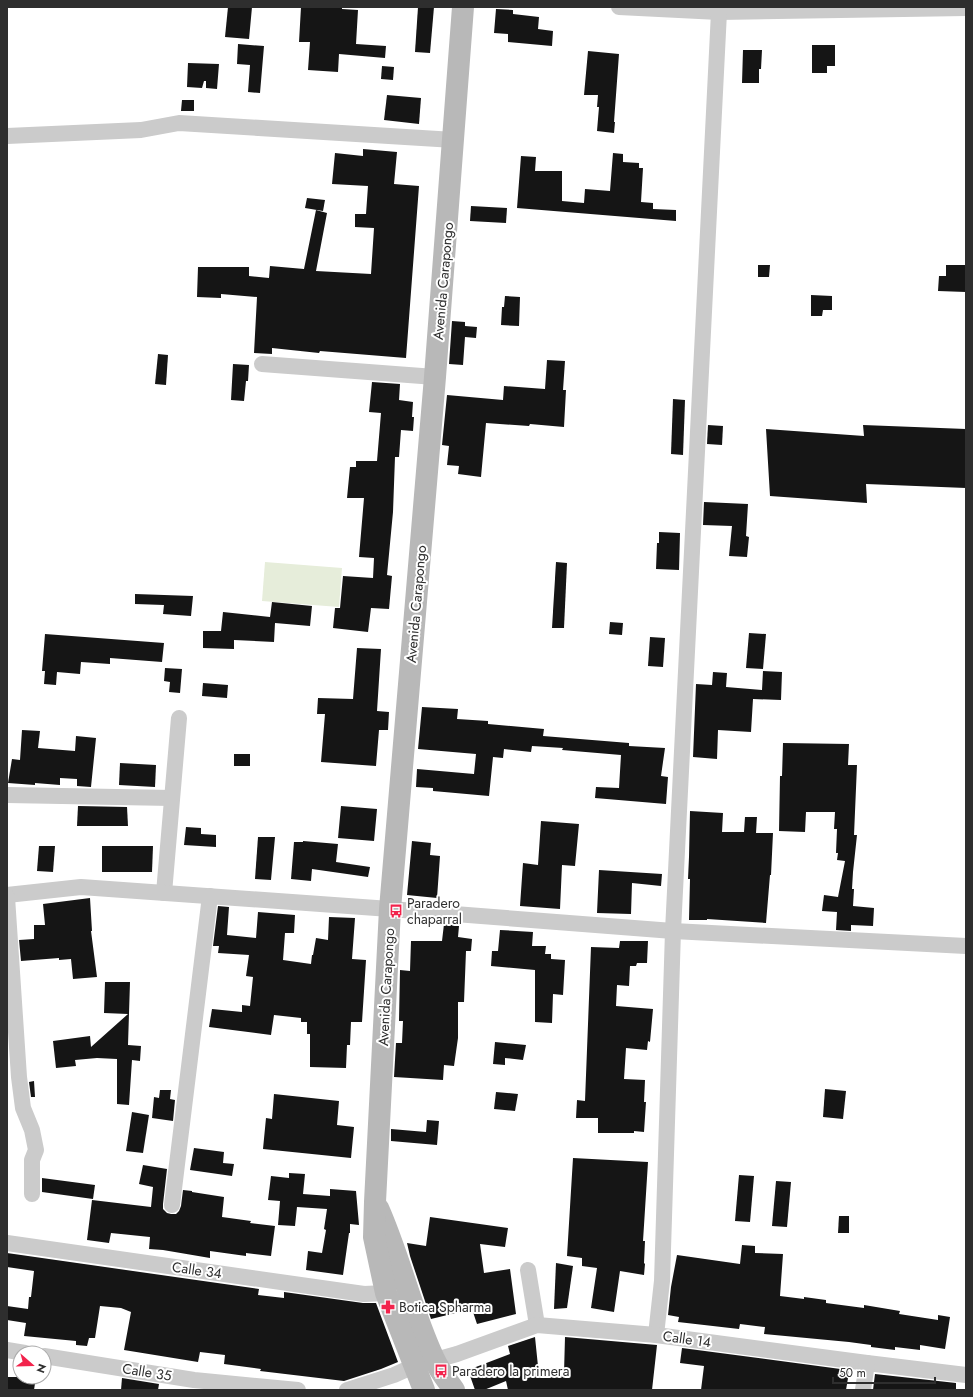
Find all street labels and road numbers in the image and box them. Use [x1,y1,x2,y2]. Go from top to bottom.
street label: Avenida Carapongo [428,221,458,341]
street label: Avenida Carapongo [401,544,431,664]
street label: Avenida Carapongo [373,927,399,1046]
street label: Calle 34 [171,1257,223,1283]
street label: Calle 14 [662,1326,712,1352]
street label: Calle 35 [121,1358,173,1386]

